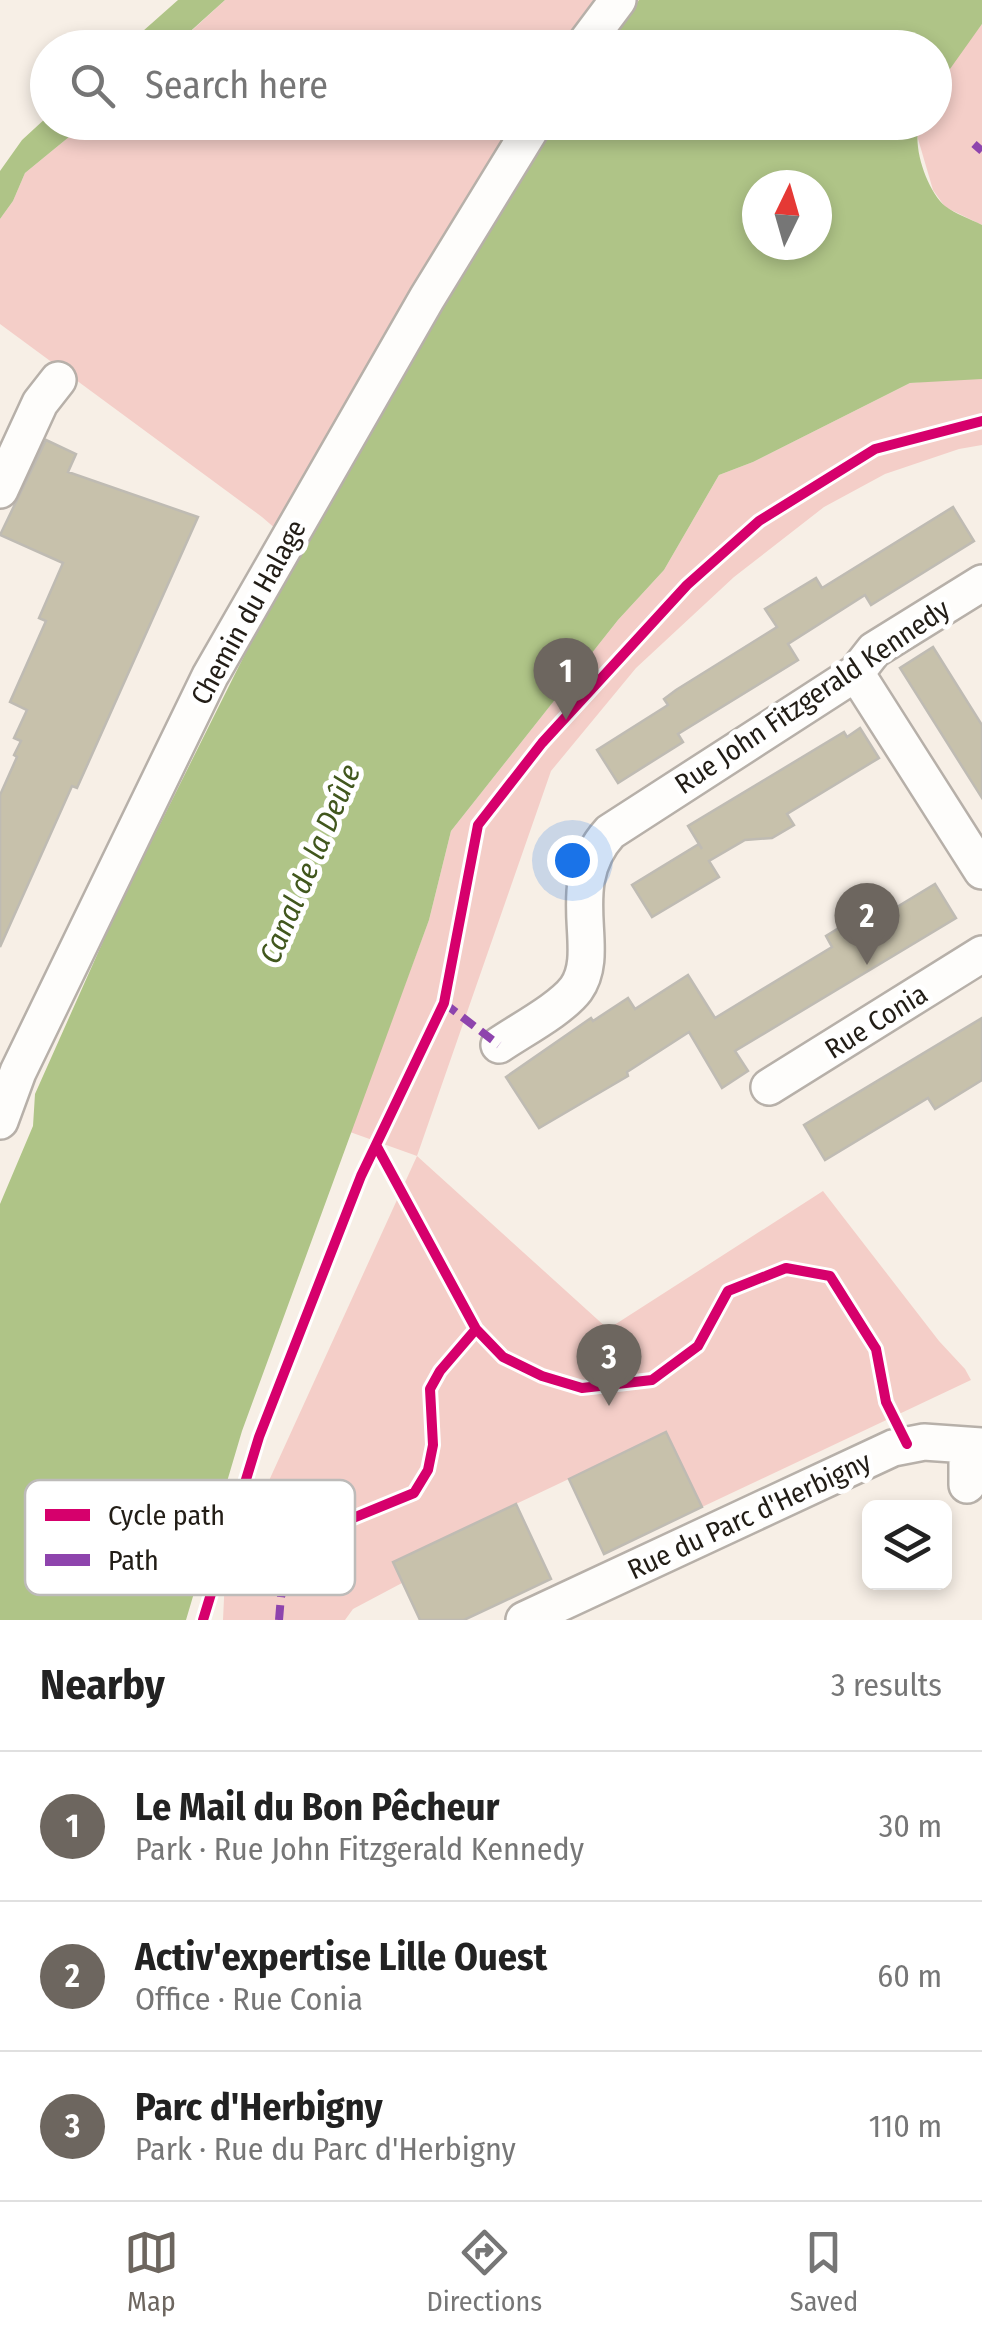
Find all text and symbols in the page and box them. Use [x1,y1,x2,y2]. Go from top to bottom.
search box [30,30,952,140]
icon: search [65,58,120,113]
text: Search here [145,62,328,108]
north arrow [742,170,832,260]
street label: Chemin du Halage [184,514,313,710]
street label: Rue John Fitzgerald Kennedy [669,592,956,801]
pin: 1 [534,638,598,720]
water label: Canal de la Deûle [252,759,368,969]
your location [547,835,598,886]
pin: 2 [834,882,900,965]
street label: Rue Conia [819,977,933,1066]
pin: 3 [576,1324,642,1406]
street label: Rue du Parc d'Herbigny [622,1444,876,1586]
legend [25,1480,355,1595]
text: Cycle path [108,1499,225,1532]
map controls [862,1500,952,1590]
button: layers [862,1500,952,1590]
text: Path [108,1544,159,1577]
text: Nearby [40,1660,165,1710]
text: 3 results [831,1666,942,1704]
text: Le Mail du Bon Pêcheur [135,1784,499,1830]
text: 1 [66,1807,79,1845]
text: 30 m [879,1807,942,1845]
text: Park · Rue John Fitzgerald Kennedy [135,1830,584,1868]
text: Activ'expertise Lille Ouest [135,1934,547,1980]
text: 2 [65,1957,80,1995]
text: 60 m [877,1957,942,1995]
text: Office · Rue Conia [135,1980,363,2018]
text: Parc d'Herbigny [135,2084,383,2130]
text: 3 [65,2107,80,2145]
text: 110 m [869,2107,942,2145]
text: Park · Rue du Parc d'Herbigny [135,2130,516,2168]
tab: Map [124,2225,179,2318]
tab: Directions [426,2225,542,2318]
tab: Saved [790,2225,858,2318]

